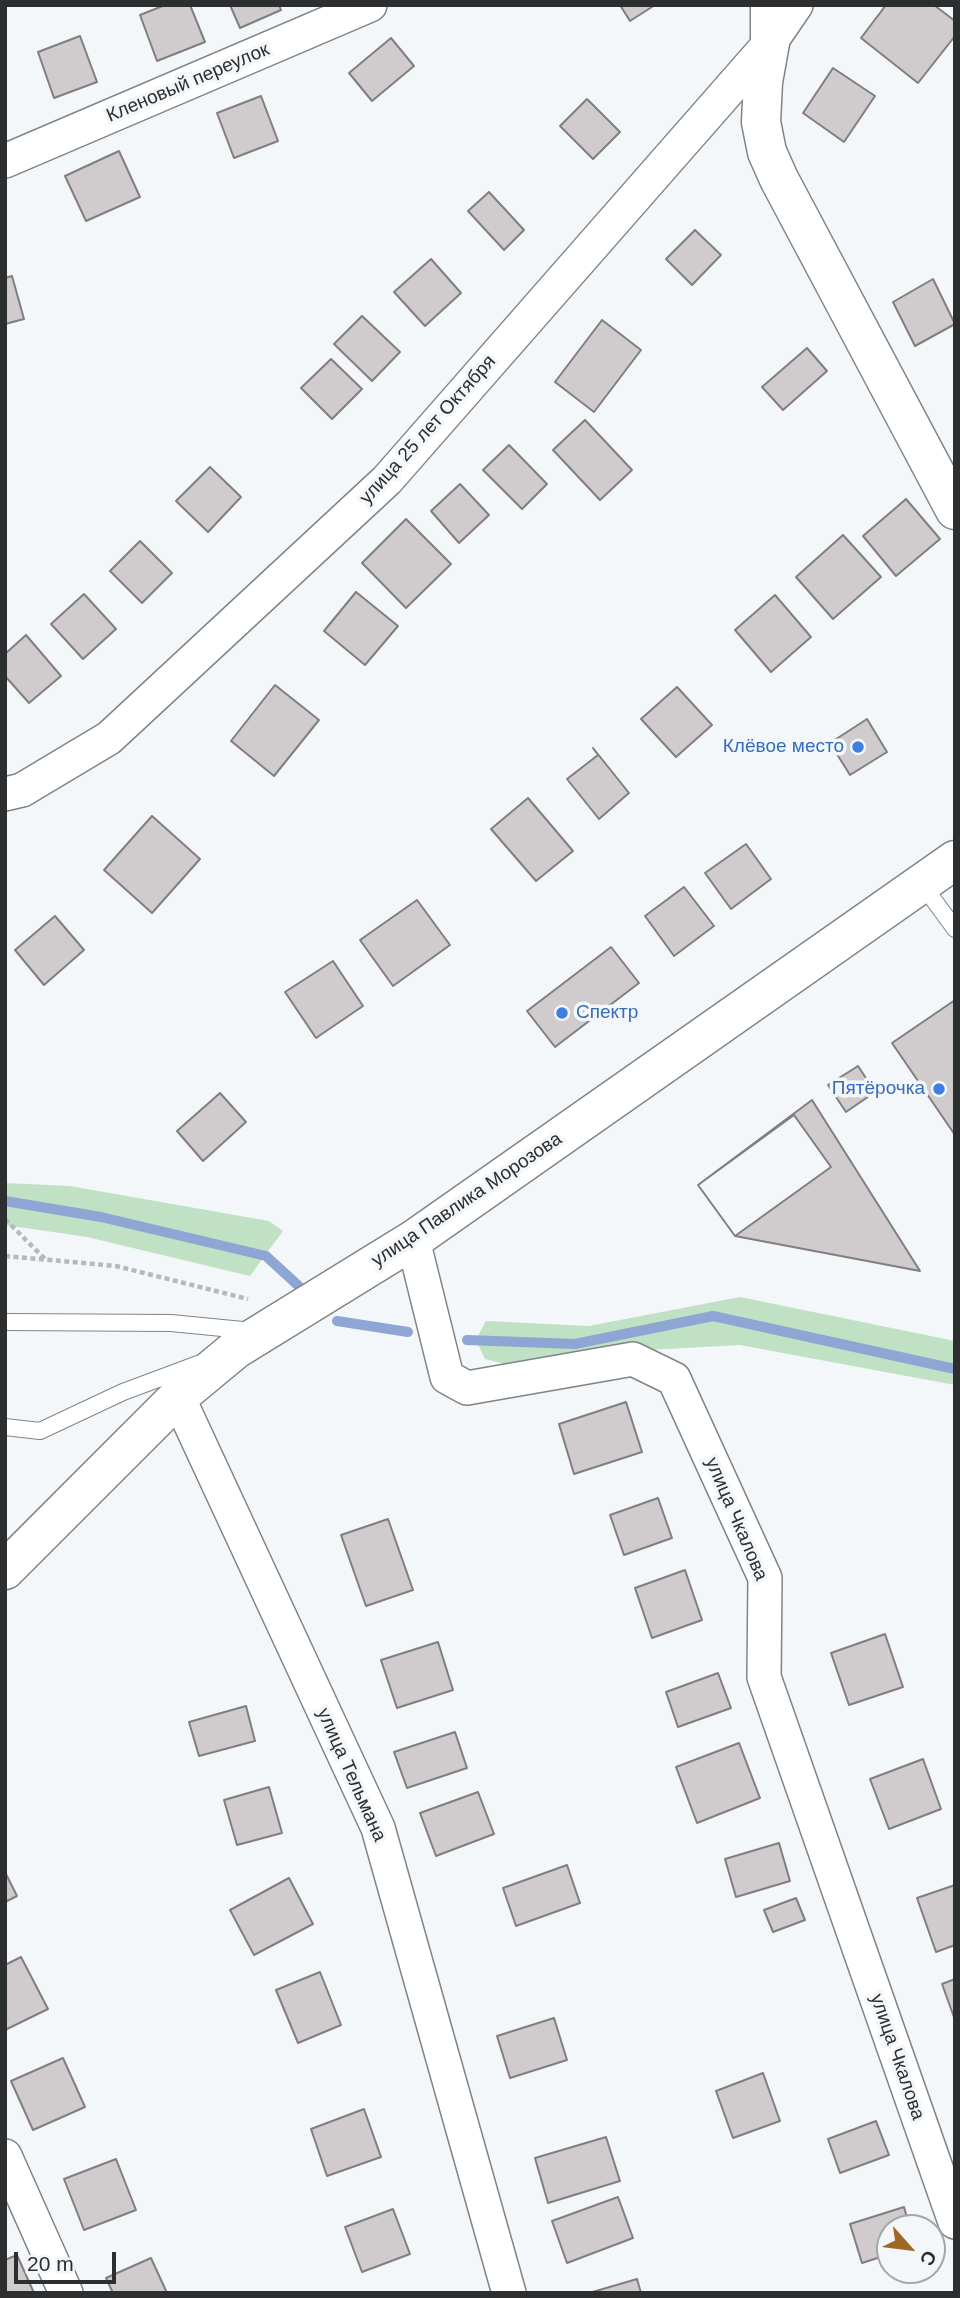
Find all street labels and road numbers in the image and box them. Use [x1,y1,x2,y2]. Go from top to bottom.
street label: Кленовый переулок [103,38,273,128]
street label: улица 25 лет Октября [355,351,501,509]
street label: улица Павлика Морозова [367,1128,567,1272]
street label: улица Чкалова [700,1454,772,1584]
street label: улица Тельмана [311,1705,391,1845]
street label: улица Чкалова [865,1991,929,2123]

